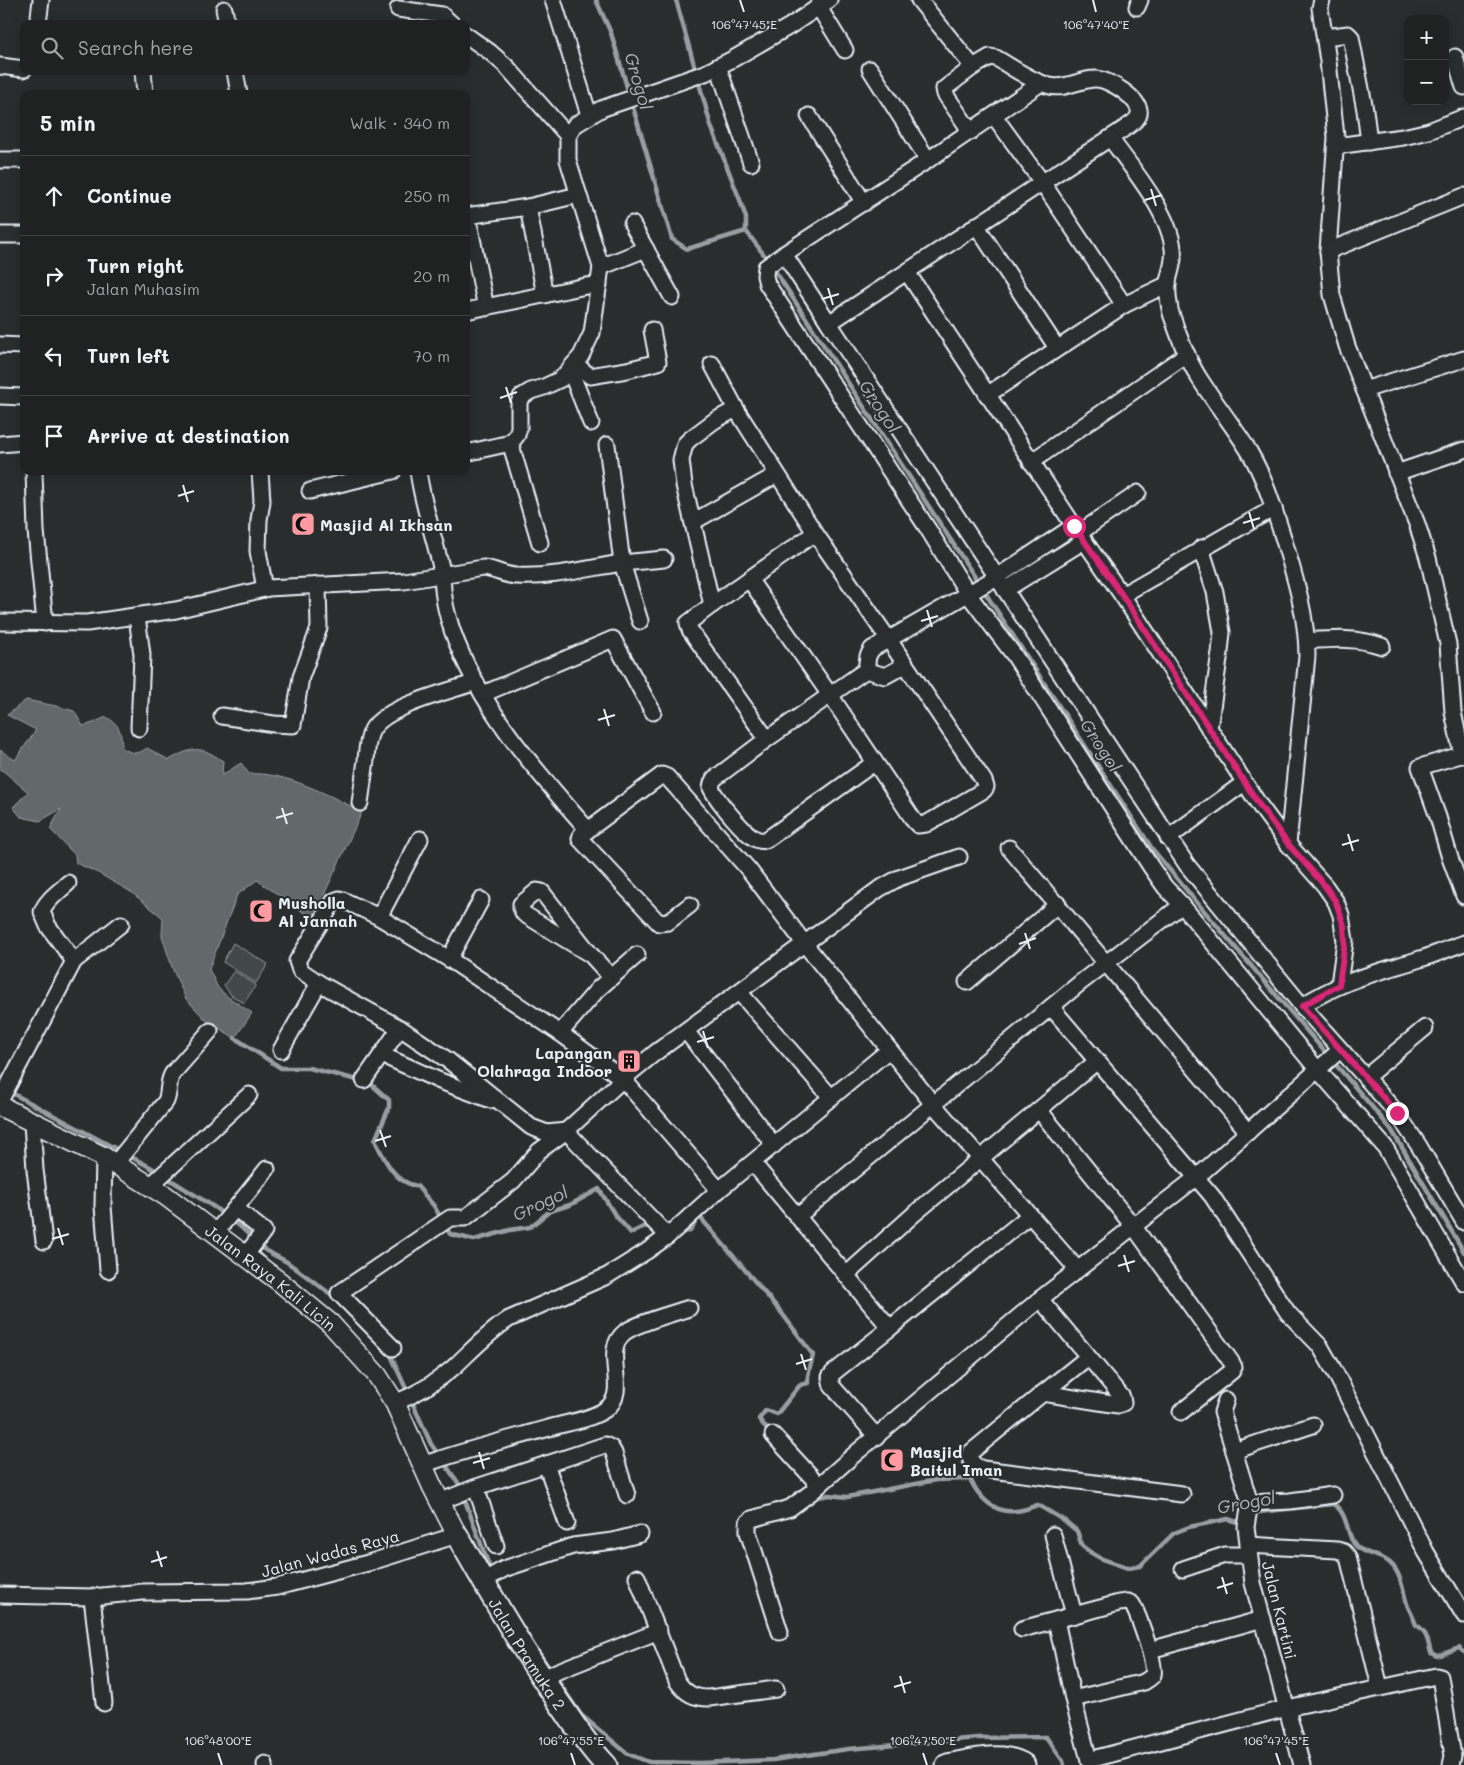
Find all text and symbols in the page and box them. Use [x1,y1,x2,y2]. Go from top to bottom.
map controls [1404,15,1449,105]
button: + [1404,15,1449,60]
text: 106°47'45"E [711,16,777,32]
text: 106°47'40"E [1063,16,1129,32]
search box [20,20,470,75]
icon: search [38,34,66,62]
text: Search here [78,35,194,60]
water label: Grogol [619,49,659,113]
button: − [1404,60,1449,105]
text: 5 min [40,109,96,136]
text: Walk · 340 m [350,112,450,133]
icon: ahead [40,182,68,210]
text: Continue [87,183,172,208]
text: 250 m [404,185,450,206]
text: Turn right [87,253,184,278]
icon: right [40,262,68,290]
text: 20 m [413,265,450,286]
text: Jalan Muhasim [87,278,200,299]
icon: left [40,342,68,370]
text: Turn left [87,343,170,368]
text: 70 m [413,345,450,366]
water label: Grogol [854,375,906,438]
icon: arrive [40,422,68,450]
text: Arrive at destination [87,423,290,448]
mosque icon: Masjid Al Ikhsan [290,511,316,537]
place label: Masjid Al Ikhsan [320,514,453,535]
route start [1063,515,1086,538]
water label: Grogol [1075,714,1127,777]
place label: Musholla Al Jannah [278,892,357,931]
mosque icon: Musholla Al Jannah [248,898,274,924]
place label: Lapangan Olahraga Indoor [477,1042,612,1081]
building icon: Lapangan Olahraga Indoor [616,1048,642,1074]
route end [1386,1102,1409,1125]
water label: Grogol [508,1180,572,1226]
street label: Jalan Raya Kali Licin [202,1219,341,1335]
place label: Masjid Baitul Iman [910,1441,1002,1480]
mosque icon: Masjid Baitul Iman [879,1447,905,1473]
water label: Grogol [1215,1485,1277,1519]
street label: Jalan Wadas Raya [259,1524,401,1582]
street label: Jalan Kartini [1258,1559,1302,1661]
street label: Jalan Pramuka 2 [485,1594,571,1714]
text: 106°48'00"E [184,1732,252,1748]
text: 106°47'55"E [538,1732,604,1748]
text: 106°47'50"E [890,1732,956,1748]
text: 106°47'45"E [1243,1732,1309,1748]

